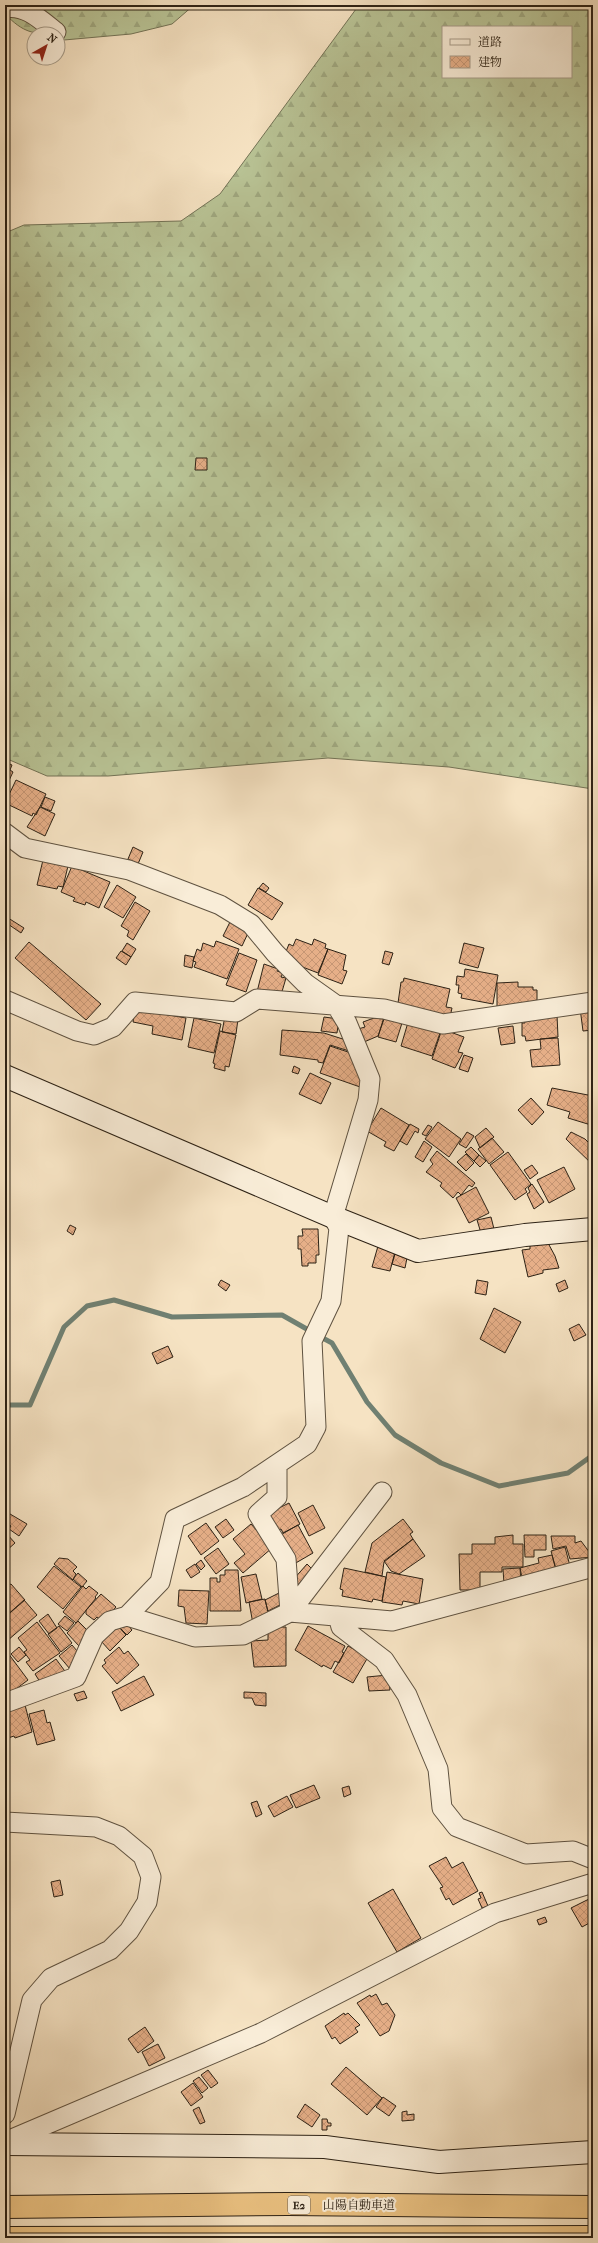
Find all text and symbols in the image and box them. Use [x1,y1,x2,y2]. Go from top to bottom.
north arrow [26,26,66,66]
legend [442,26,572,78]
text: N [45,31,60,47]
text: 道路 [478,35,502,49]
text: 建物 [478,55,502,69]
road number: E2 [288,2196,310,2214]
street label: 山陽自動車道 [323,2198,395,2212]

